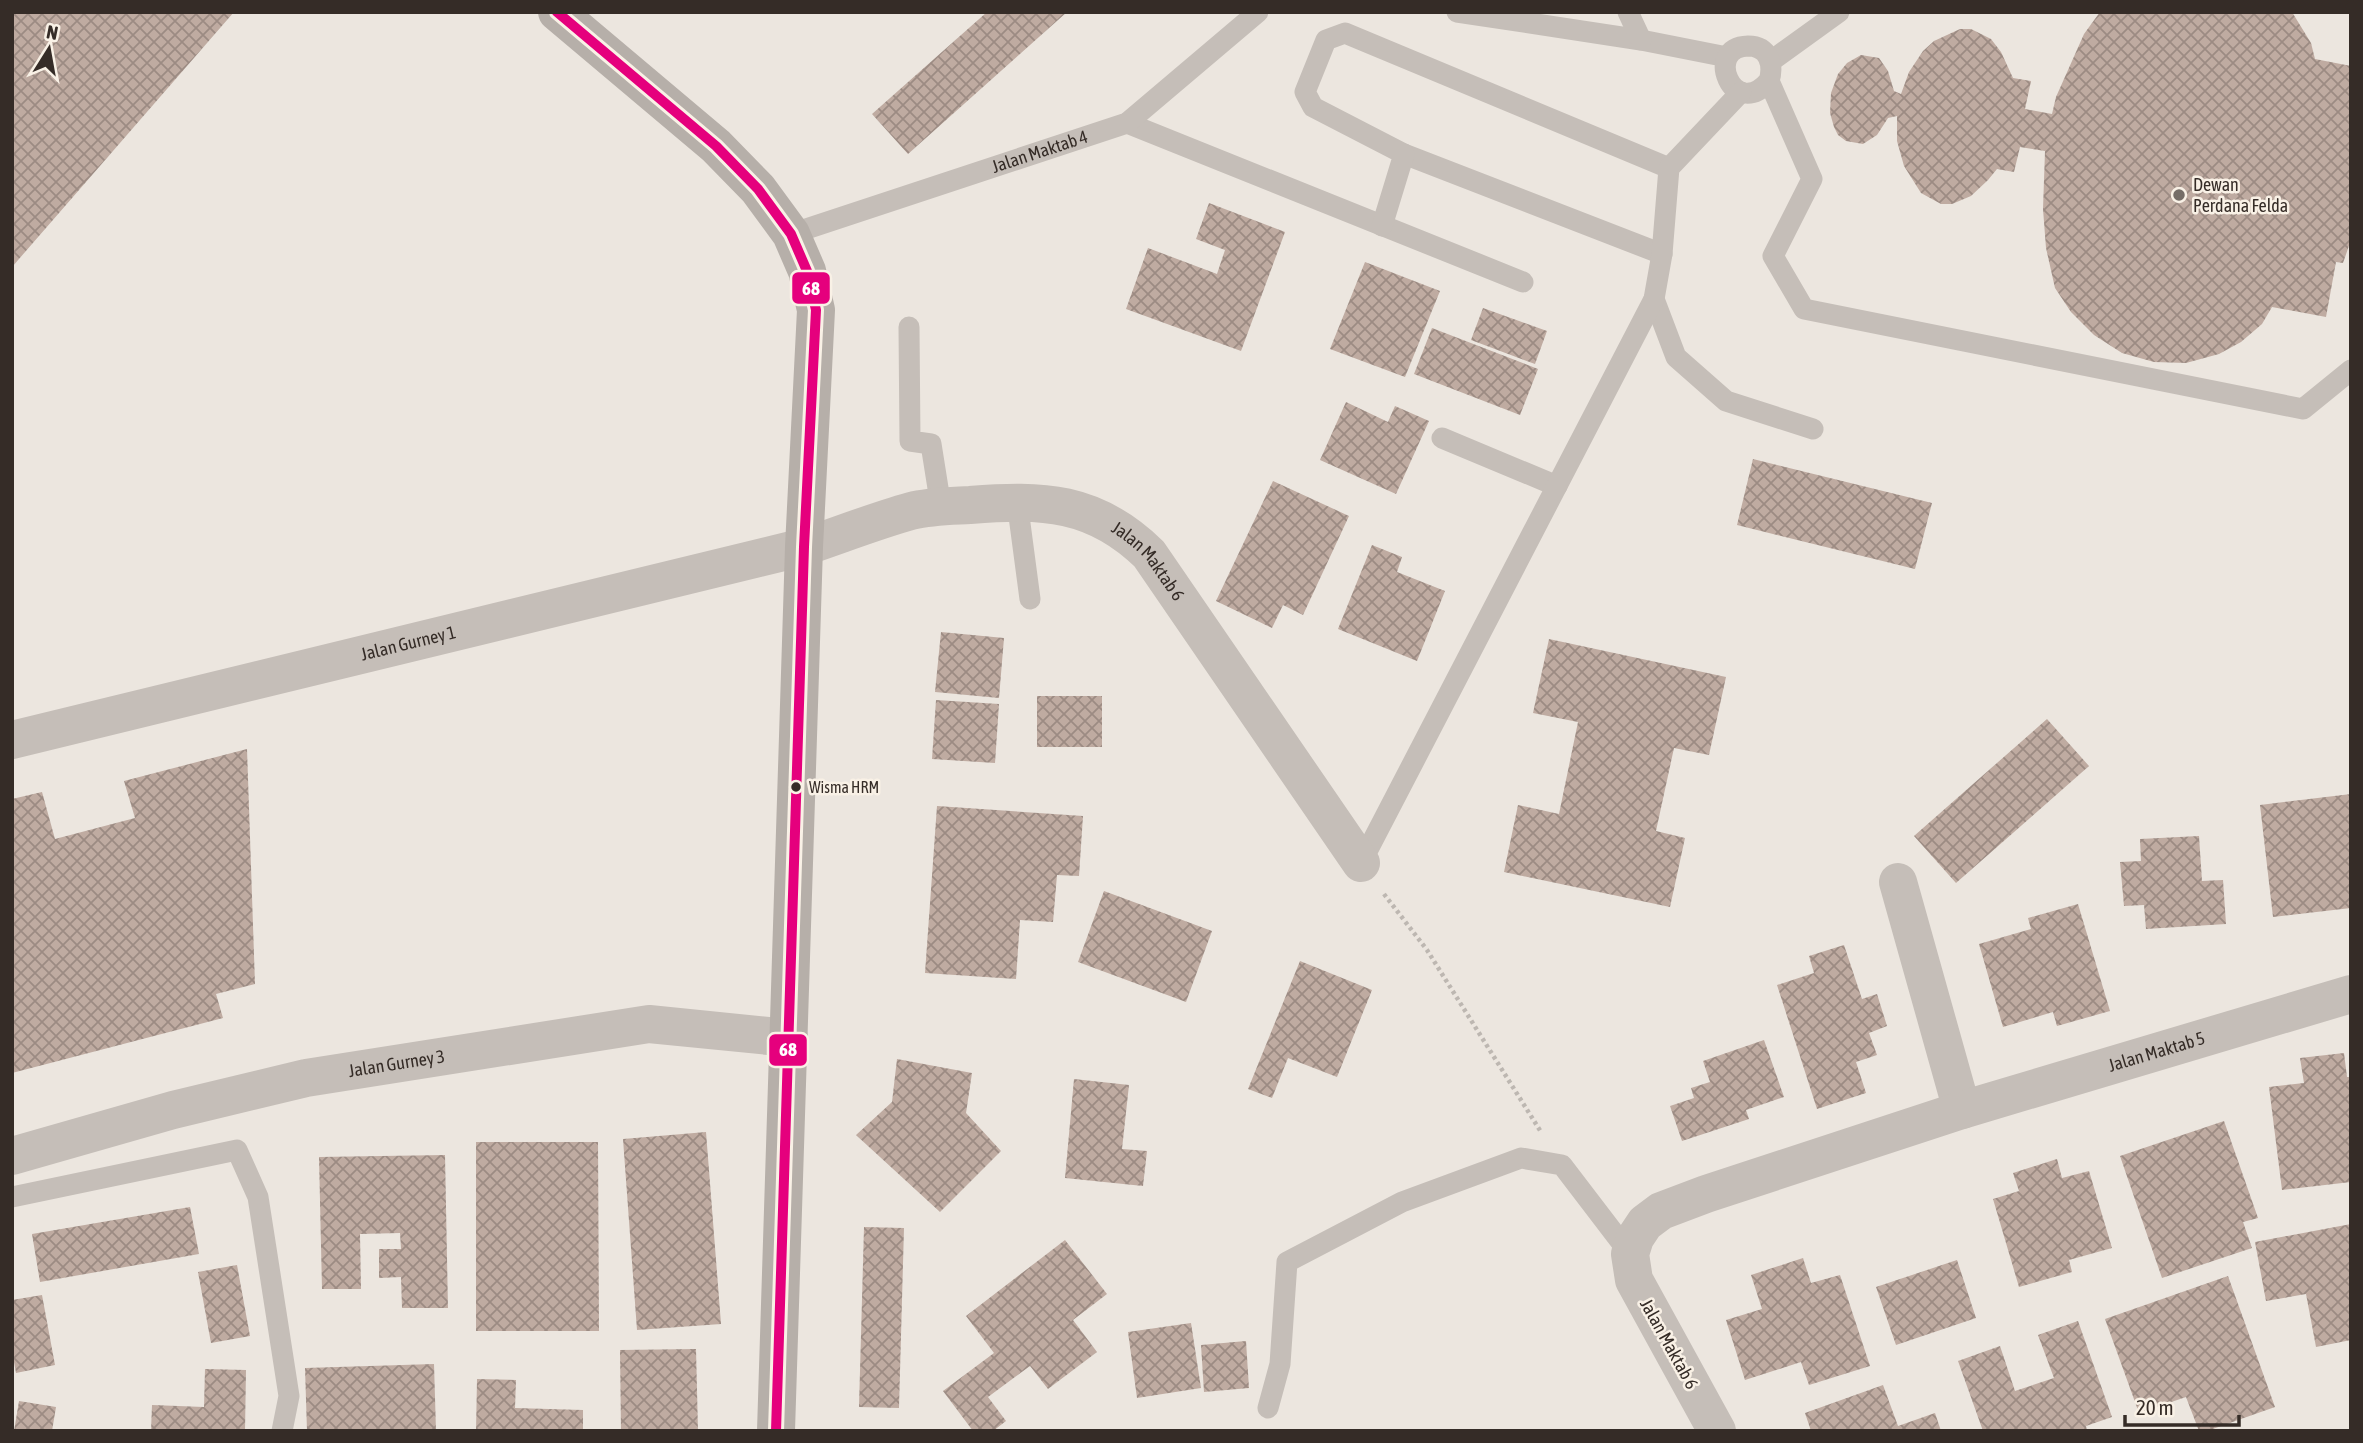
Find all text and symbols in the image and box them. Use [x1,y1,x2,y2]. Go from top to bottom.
north arrow [14,14,84,84]
text: N [45,20,60,44]
street label: Jalan Maktab 4 [989,126,1090,177]
place label: Dewan Perdana Felda [2193,174,2288,216]
marker: Dewan Perdana Felda [2171,187,2187,203]
line badge: 68 [791,271,831,305]
text: 68 [802,277,820,299]
street label: Jalan Maktab 6 [1108,517,1189,605]
street label: Jalan Gurney 1 [359,621,458,665]
place label: Wisma HRM [809,778,879,796]
marker: Wisma HRM [789,780,803,794]
street label: Jalan Maktab 5 [2106,1027,2207,1076]
line badge: 68 [768,1033,808,1067]
text: 68 [779,1038,797,1060]
street label: Jalan Gurney 3 [347,1045,446,1081]
street label: Jalan Maktab 6 [1636,1295,1703,1393]
scale bar [2125,1384,2239,1428]
text: 20 m [2136,1395,2174,1419]

